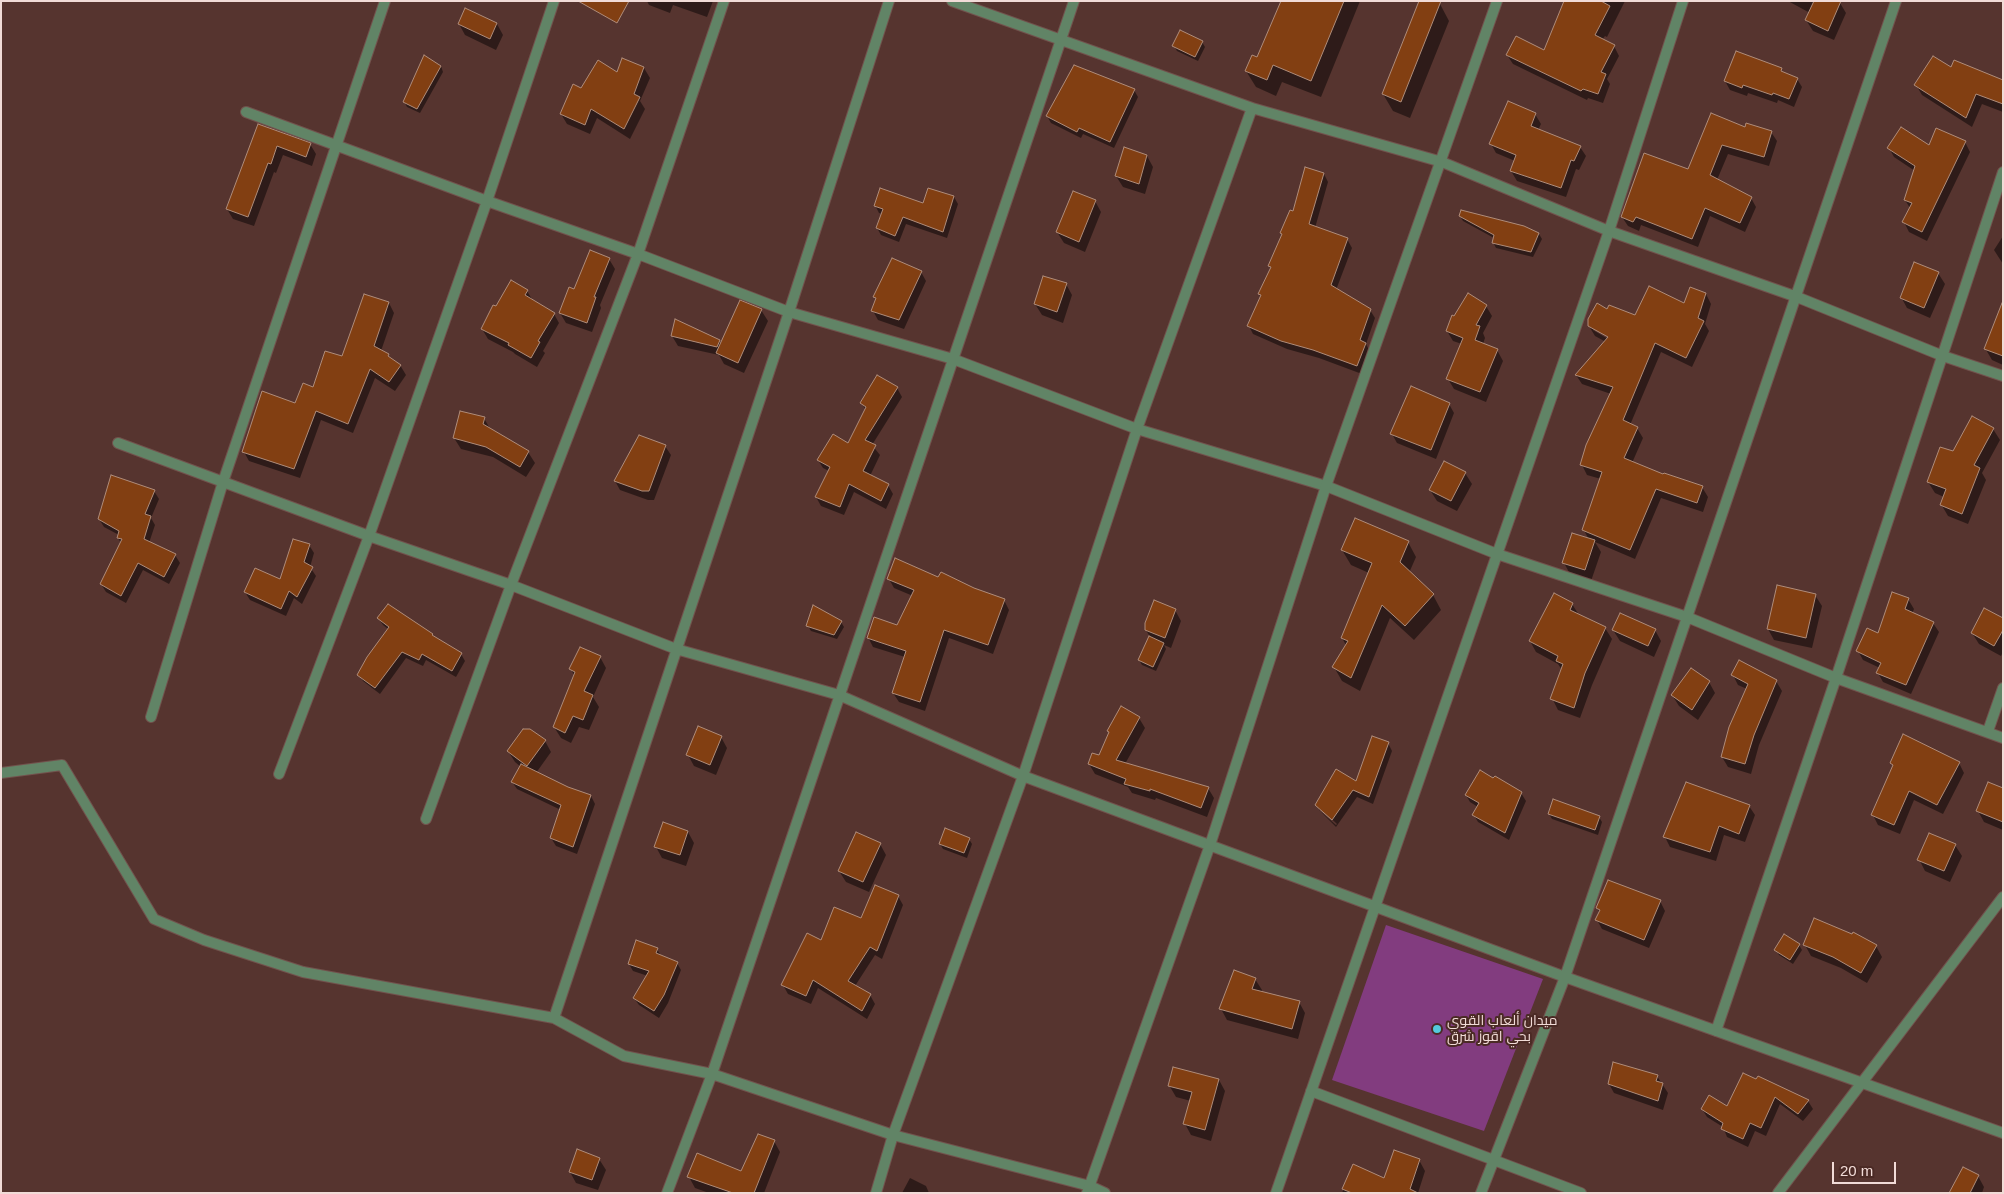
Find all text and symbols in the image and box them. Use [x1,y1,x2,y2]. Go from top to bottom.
place label: ميدان ألعاب القوي بحي اقوز شرق [1447,1013,1557,1046]
marker: ميدان ألعاب القوي بحي اقوز شرق [1431,1023,1443,1035]
scale bar [1834,1152,1898,1184]
text: 20 m [1840,1162,1873,1179]

